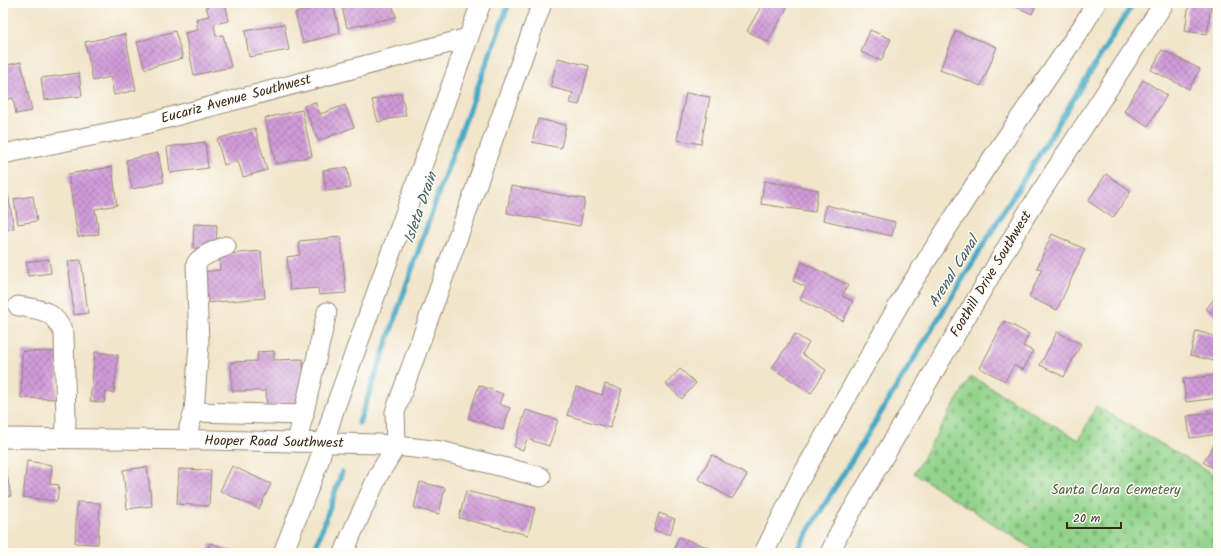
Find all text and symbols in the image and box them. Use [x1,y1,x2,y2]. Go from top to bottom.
street label: Eucariz Avenue Southwest [158,68,314,130]
water label: Isleta Drain [398,168,445,247]
street label: Foothill Drive Southwest [944,206,1038,341]
water label: Arenal Canal [923,229,987,312]
street label: Hooper Road Southwest [204,430,345,454]
park label: Santa Clara Cemetery [1051,479,1181,501]
scale bar [1067,504,1121,530]
text: 20 m [1073,509,1101,528]

